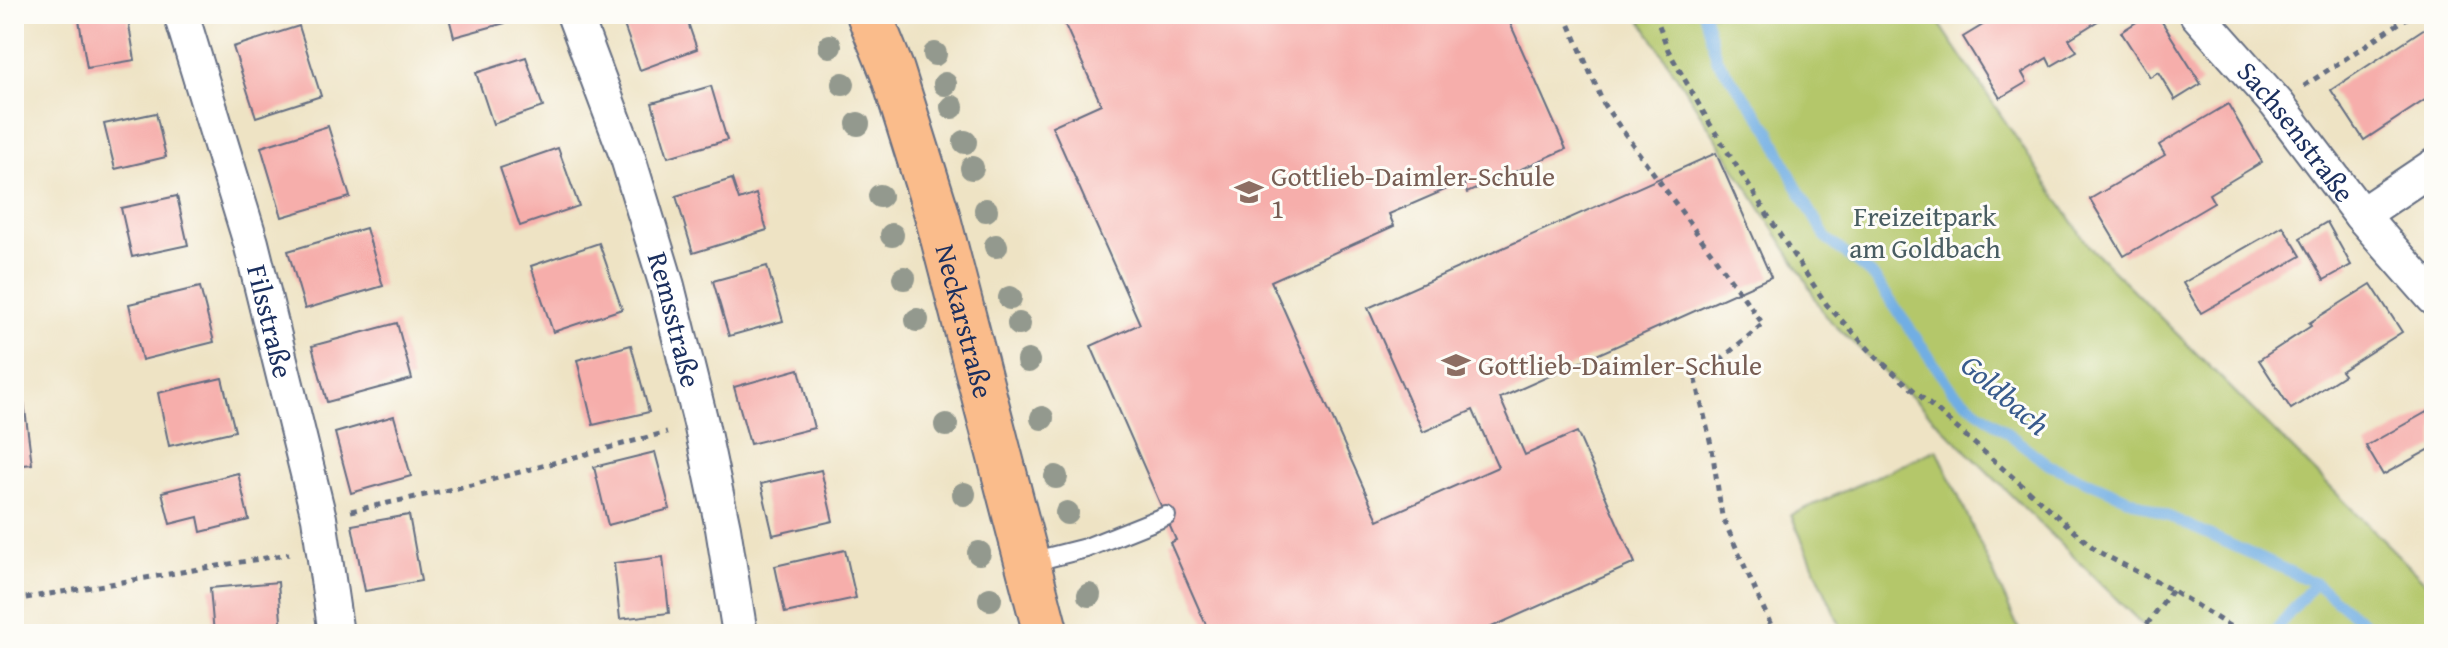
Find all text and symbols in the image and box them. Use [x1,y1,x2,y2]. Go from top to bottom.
street label: Sachsenstraße [2228,52,2365,211]
place label: Gottlieb-Daimler-Schule 1 [1271,155,1555,228]
school or university icon: Gottlieb-Daimler-Schule 1 [1234,177,1264,207]
park label: Freizeitpark am Goldbach [1849,195,2001,268]
street label: Neckarstraße [925,240,1005,402]
street label: Remsstraße [638,247,712,391]
street label: Filsstraße [237,260,305,382]
water label: Goldbach [1951,343,2060,445]
place label: Gottlieb-Daimler-Schule [1478,344,1762,385]
school or university icon: Gottlieb-Daimler-Schule [1441,350,1471,380]

